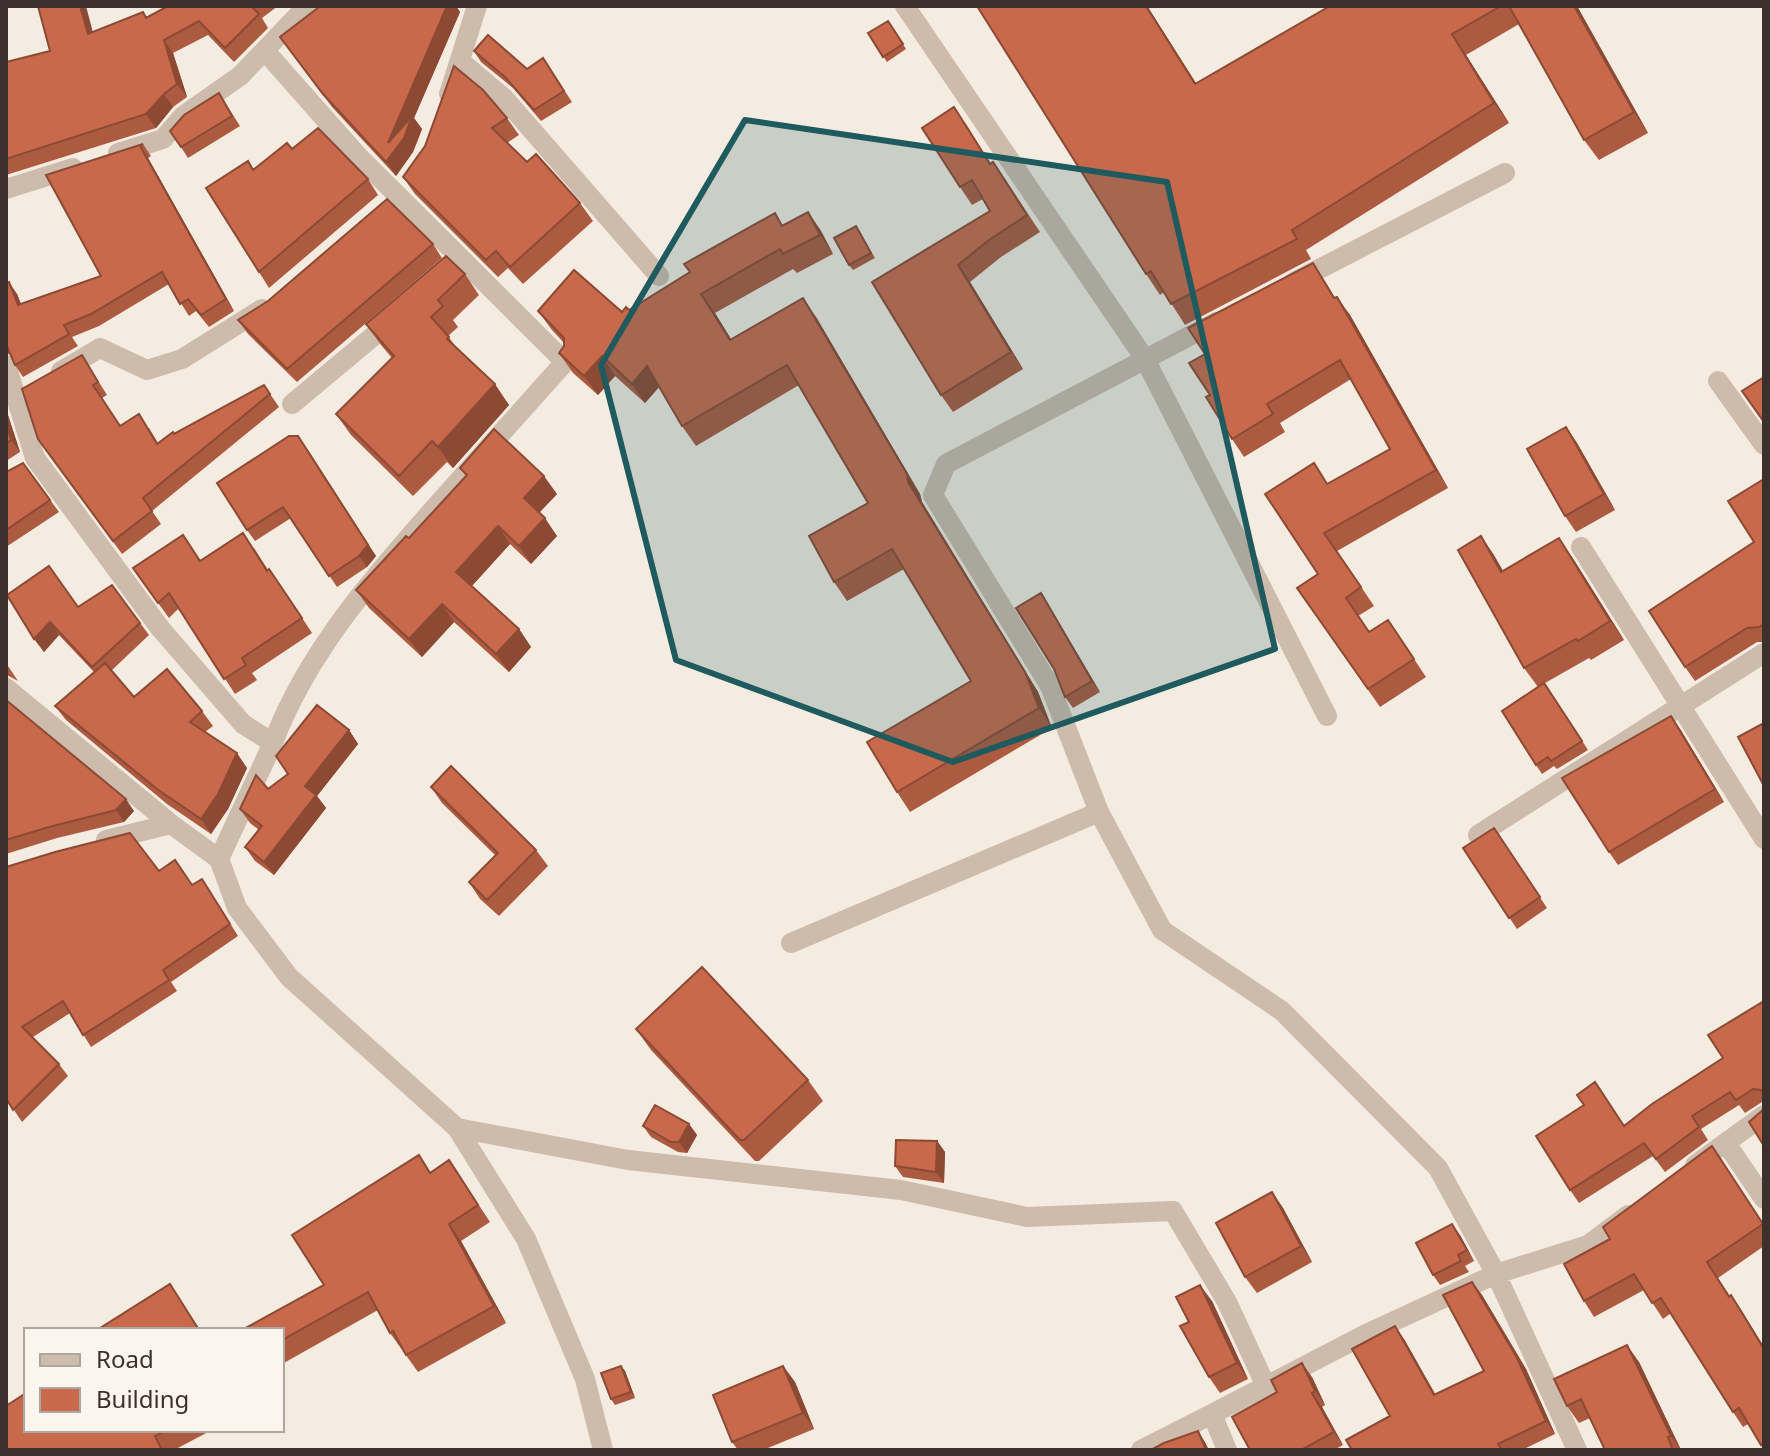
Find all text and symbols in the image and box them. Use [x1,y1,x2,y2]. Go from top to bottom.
legend [24,1328,284,1432]
text: Road [96,1342,154,1375]
text: Building [96,1382,189,1415]

